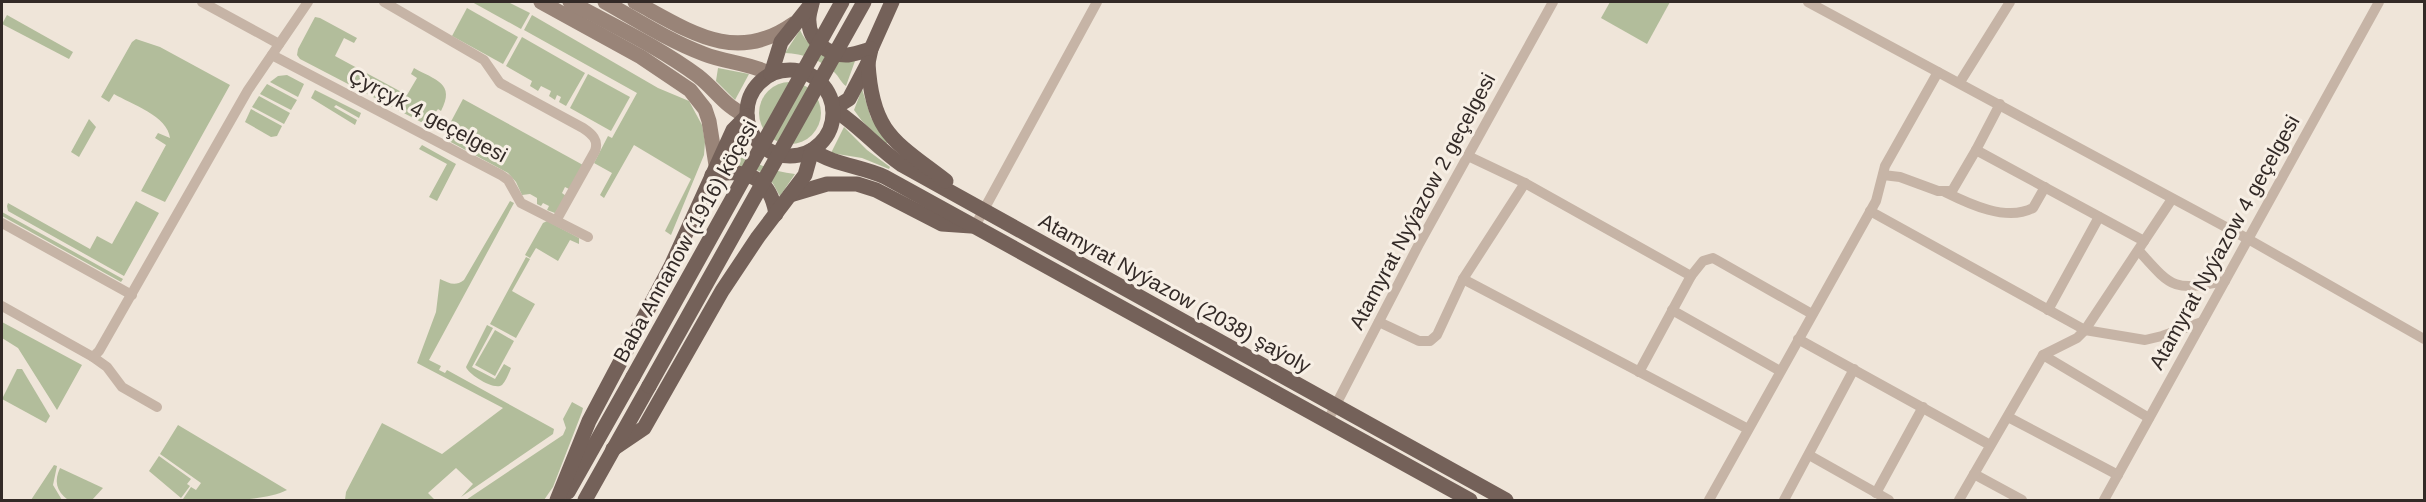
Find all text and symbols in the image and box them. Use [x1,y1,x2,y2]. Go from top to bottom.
street label: Çyrçyk 4 geçelgesi [345,63,511,167]
street label: Atamyrat Nyýazow 2 geçelgesi [1344,69,1500,333]
street label: Atamyrat Nyýazow 4 geçelgesi [2144,111,2304,373]
street label: Baba Annanow (1916) köçesi [609,116,761,366]
street label: Atamyrat Nyýazow (2038) şaýoly [1035,209,1315,378]

